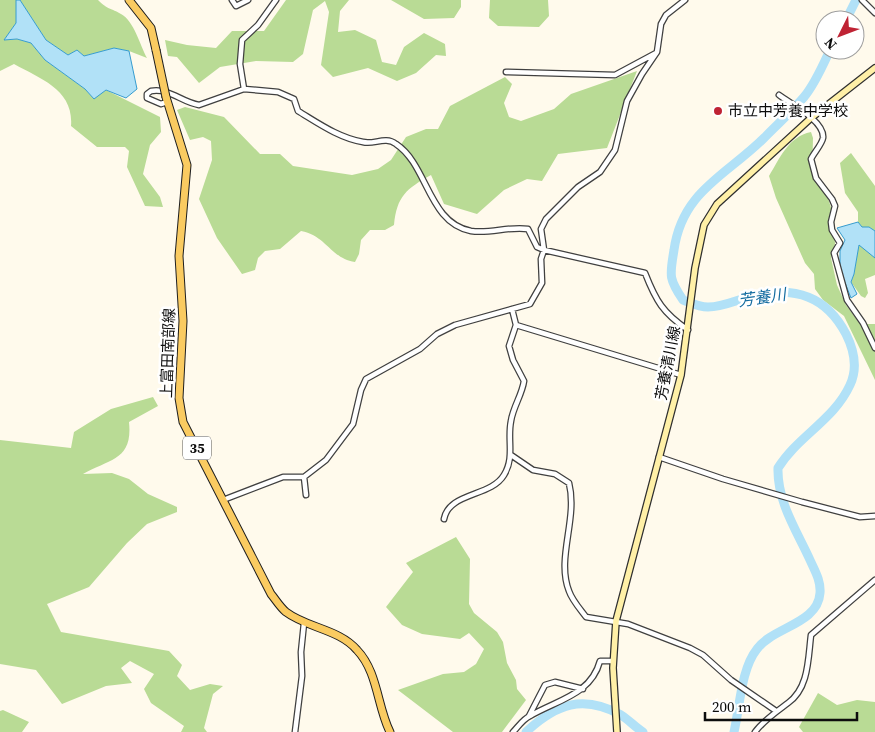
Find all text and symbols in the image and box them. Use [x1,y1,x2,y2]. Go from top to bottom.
north arrow [815,10,865,60]
text: N [819,33,841,54]
place label: 市立中芳養中学校 [728,100,848,121]
marker: 市立中芳養中学校 [712,105,724,117]
water label: 芳養川 [737,282,789,311]
street label: 上富田南部線 [155,308,180,398]
street label: 芳養清川線 [650,324,685,402]
road number: 35 [183,436,211,459]
scale bar [705,690,858,722]
text: 200 m [712,696,752,717]

